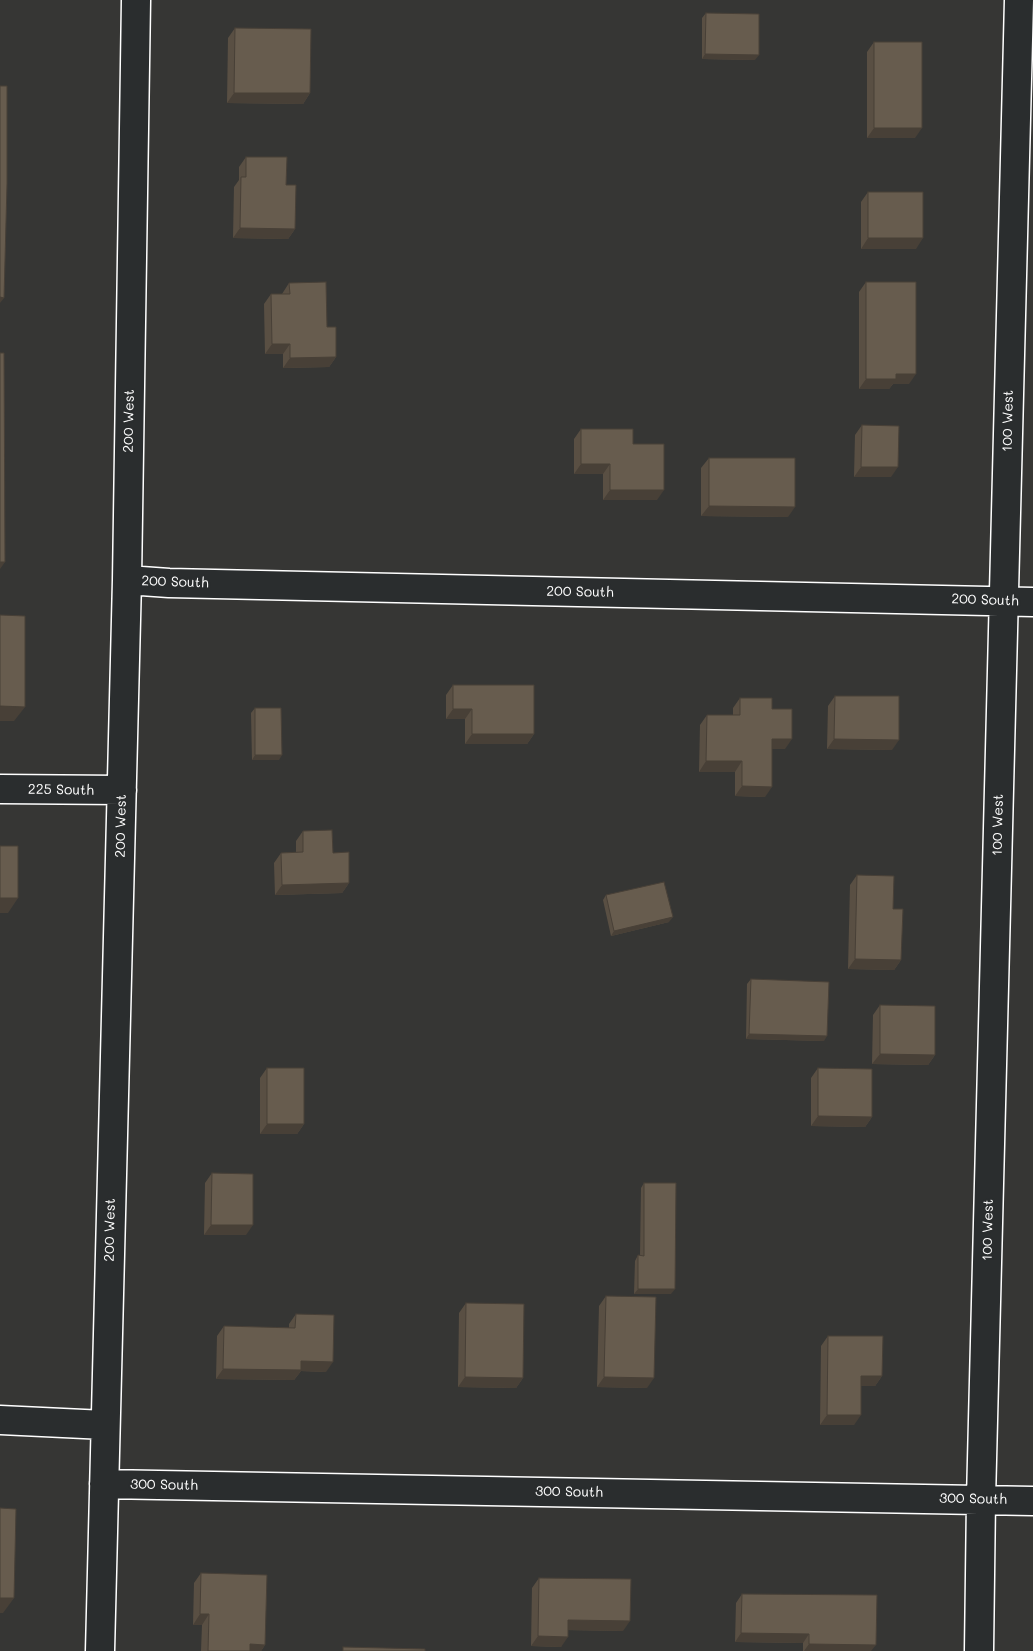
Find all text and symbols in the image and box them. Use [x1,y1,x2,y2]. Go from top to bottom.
street label: 200 West [120,389,138,453]
street label: 100 West [999,390,1017,452]
street label: 200 South [141,572,209,592]
street label: 200 South [546,583,614,601]
street label: 200 South [951,590,1019,610]
street label: 225 South [28,781,94,799]
street label: 200 West [112,794,130,858]
street label: 100 West [989,794,1007,856]
street label: 200 West [101,1198,119,1262]
street label: 100 West [979,1199,997,1261]
street label: 300 South [130,1476,198,1494]
street label: 300 South [535,1483,603,1501]
street label: 300 South [939,1490,1007,1508]

